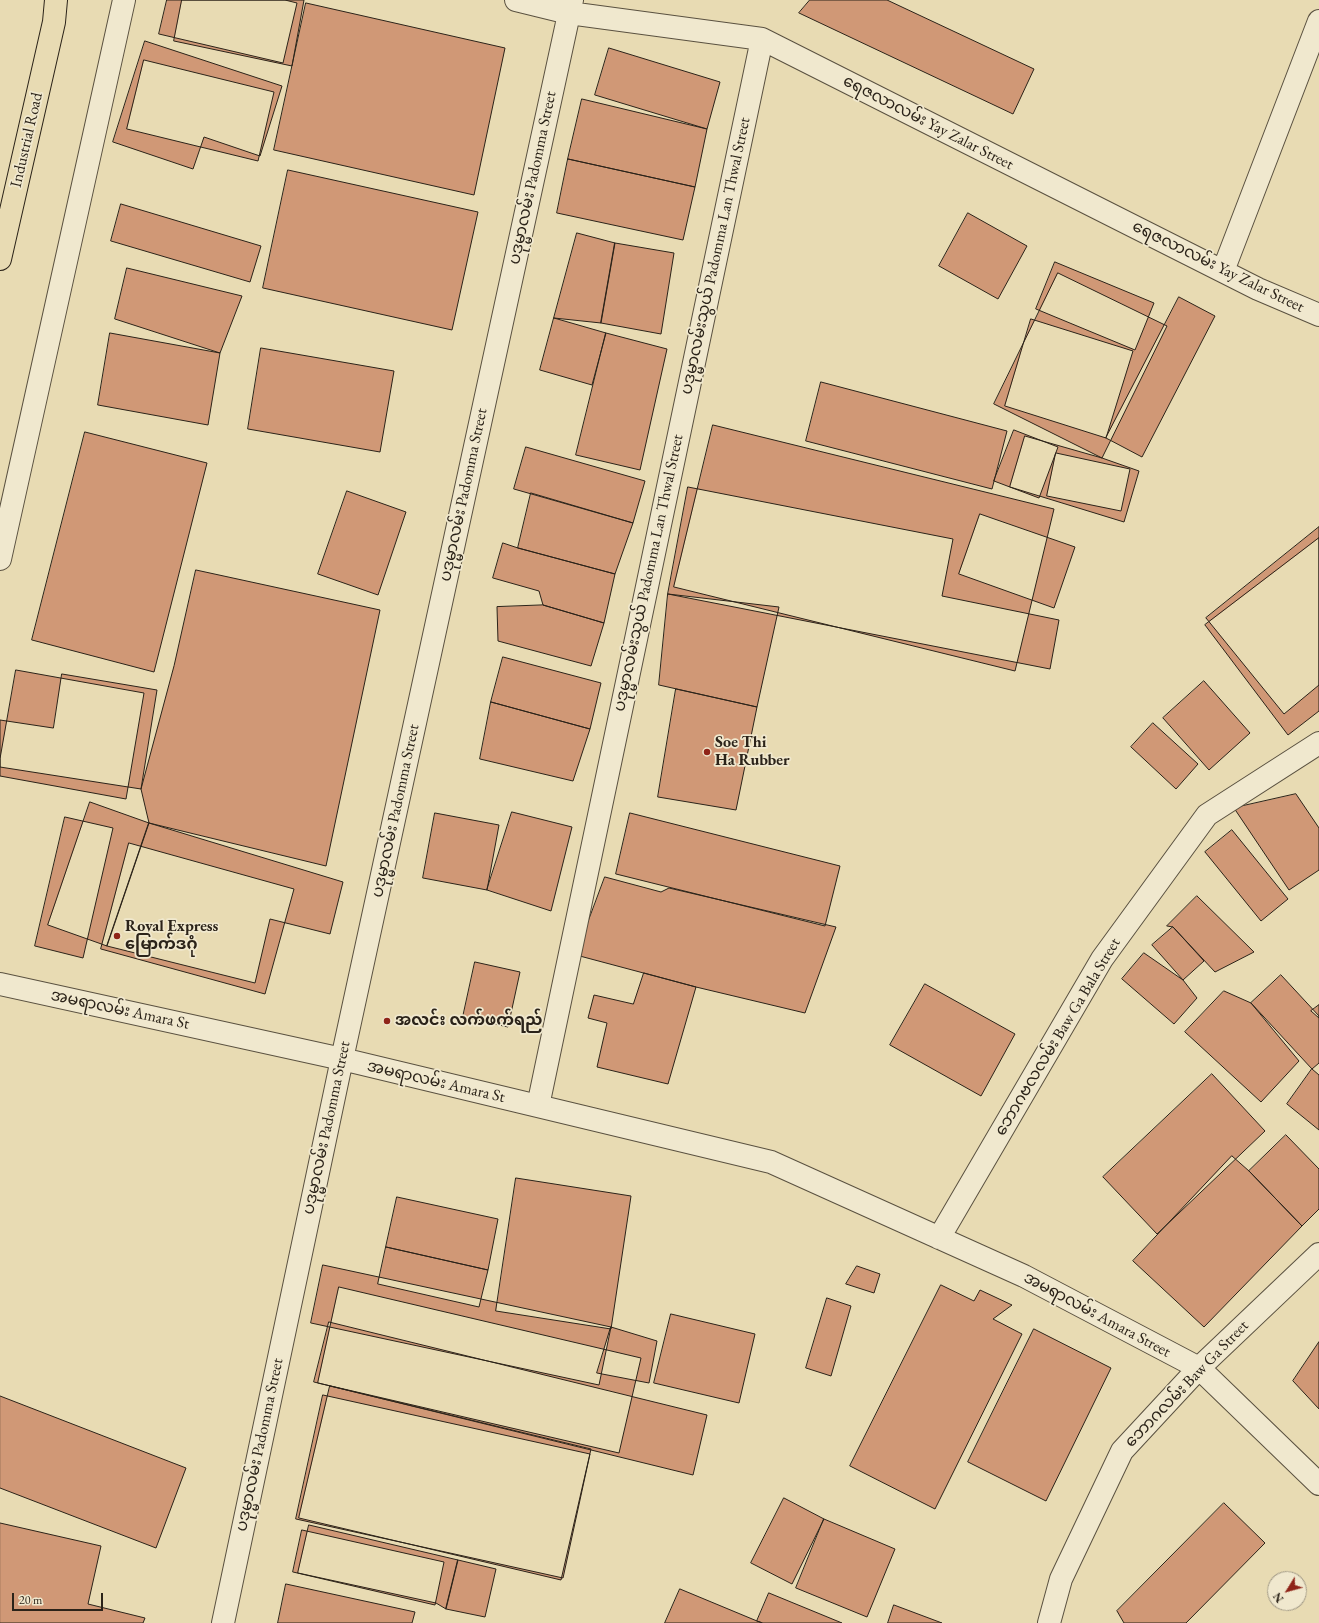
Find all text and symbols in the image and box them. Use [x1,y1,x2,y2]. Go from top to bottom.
street label: ရေဇလာလမ်း Yay Zalar Street [840,72,1016,174]
street label: ပဒုမ္မာလမ်း Padomma Street [505,90,561,266]
street label: Industrial Road [7,91,47,189]
street label: ပဒုမ္မာလမ်းသွယ် Padomma Lan Thwal Street [677,116,755,396]
street label: ရေဇလာလမ်း Yay Zalar Street [1129,217,1307,317]
street label: ပဒုမ္မာလမ်း Padomma Street [436,407,492,583]
street label: ပဒုမ္မာလမ်းသွယ် Padomma Lan Thwal Street [610,433,688,713]
street label: ပဒုမ္မာလမ်း Padomma Street [368,723,424,899]
place label: Soe Thi Ha Rubber [715,733,790,771]
marker: Soe Thi Ha Rubber [702,747,712,757]
place label: Royal Express မြောက်ဒဂုံ [125,917,218,955]
marker: Royal Express မြောက်ဒဂုံ [112,931,122,941]
street label: ဘောဂဗလလမ်း Baw Ga Bala Street [991,935,1125,1139]
street label: အမရာလမ်း Amara St [49,986,191,1034]
place label: အလင်း လက်ဖက်ရည် [395,1011,542,1031]
marker: အလင်း လက်ဖက်ရည် [382,1016,392,1026]
street label: ပဒုမ္မာလမ်း Padomma Street [299,1040,355,1216]
street label: အမရာလမ်း Amara St [365,1057,507,1107]
street label: အမရာလမ်း Amara Street [1020,1268,1174,1362]
street label: ဘောဂလမ်း Baw Ga Street [1121,1316,1253,1452]
street label: ပဒုမ္မာလမ်း Padomma Street [232,1357,288,1533]
north arrow [1267,1571,1307,1611]
scale bar [14,1585,105,1611]
text: N [1270,1590,1286,1605]
text: 20 m [19,1592,42,1608]

